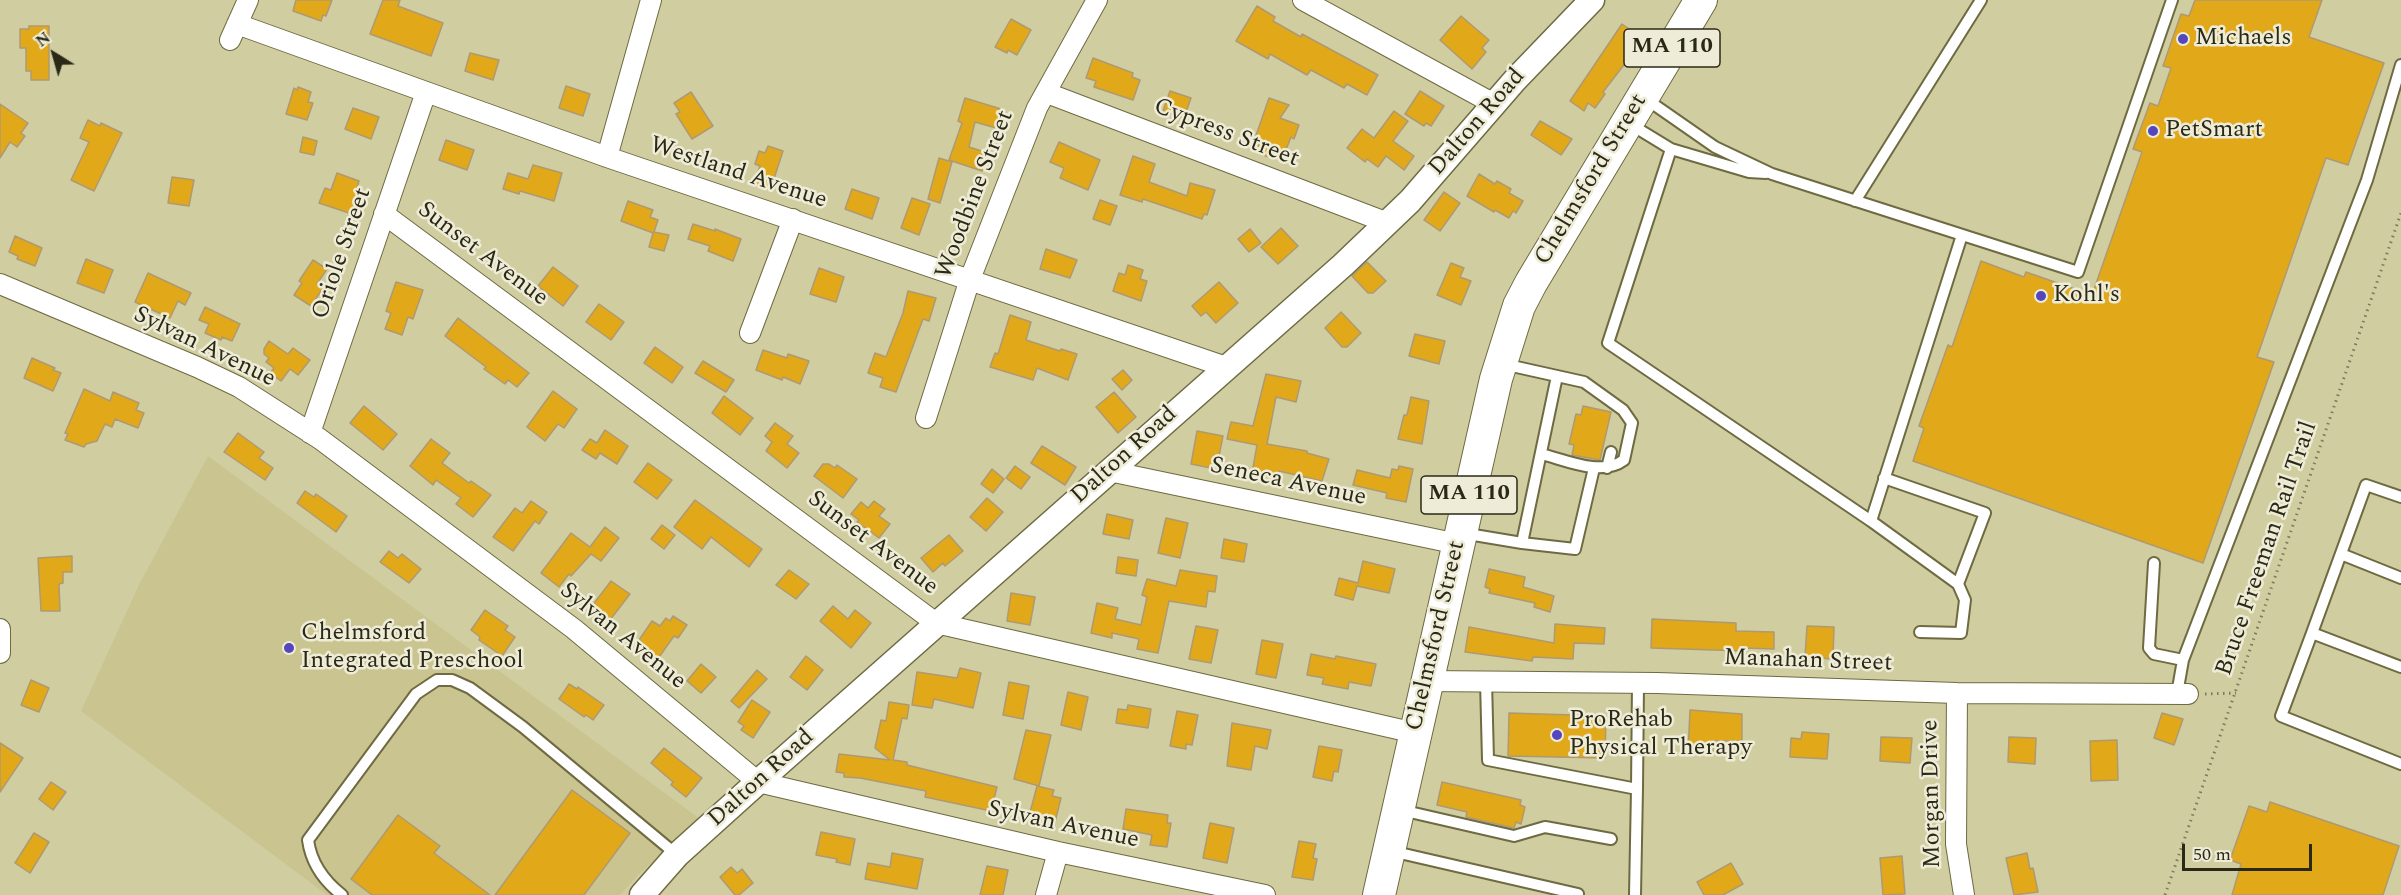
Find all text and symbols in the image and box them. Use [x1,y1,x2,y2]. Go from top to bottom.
north arrow [24,24,84,84]
place label: Michaels [2195,25,2292,53]
text: N [31,26,56,53]
road number: MA 110 [1624,29,1720,67]
marker: Michaels [2176,32,2190,46]
street label: Dalton Road [1424,63,1532,183]
street label: Chelmsford Street [1530,89,1654,271]
street label: Cypress Street [1149,93,1303,175]
street label: Woodbine Street [931,107,1021,283]
place label: PetSmart [2165,117,2263,145]
marker: PetSmart [2146,124,2160,138]
street label: Westland Avenue [646,132,830,216]
street label: Oriole Street [307,185,379,323]
street label: Sunset Avenue [411,197,553,313]
place label: Kohl's [2053,282,2120,310]
marker: Kohl's [2034,289,2048,303]
street label: Sylvan Avenue [128,301,280,395]
street label: Dalton Road [1066,401,1184,511]
street label: Bruce Freeman Rail Trail [2211,418,2325,680]
street label: Seneca Avenue [1207,452,1369,514]
road number: MA 110 [1421,476,1517,514]
street label: Sunset Avenue [801,486,943,602]
street label: Chelmsford Street [1401,538,1473,734]
street label: Sylvan Avenue [553,577,691,697]
place label: Chelmsford Integrated Preschool [301,620,523,676]
marker: Chelmsford Integrated Preschool [282,641,296,655]
street label: Manahan Street [1723,645,1893,679]
place label: ProRehab Physical Therapy [1569,707,1752,763]
street label: Morgan Drive [1917,719,1949,869]
street label: Dalton Road [703,724,821,834]
marker: ProRehab Physical Therapy [1550,728,1564,742]
street label: Sylvan Avenue [985,796,1141,856]
scale bar [2185,832,2316,870]
text: 50 m [2193,841,2231,868]

